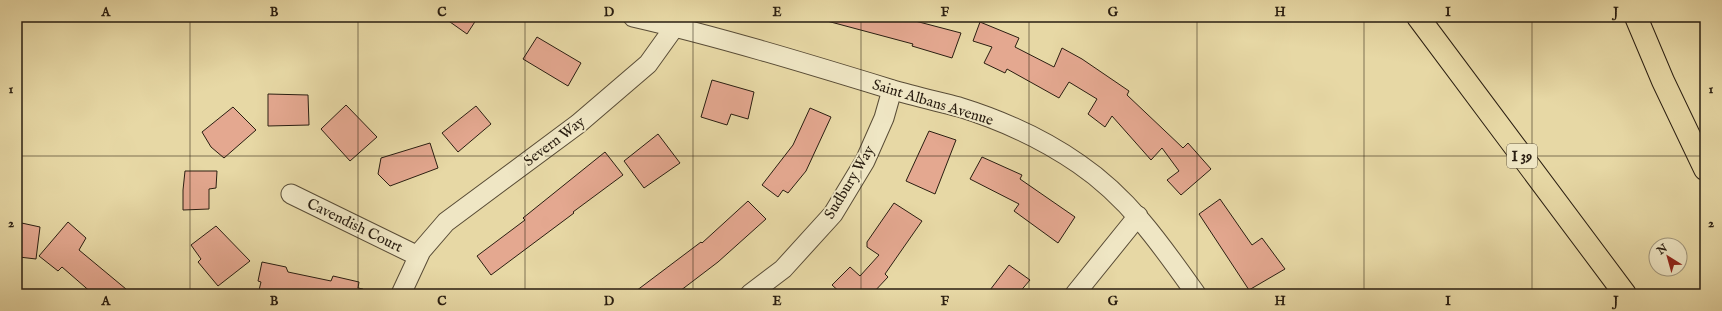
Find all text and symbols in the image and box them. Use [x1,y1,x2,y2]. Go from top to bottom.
text: A [101,4,112,21]
text: B [270,4,279,21]
text: C [437,4,447,21]
text: D [604,4,615,21]
text: E [772,4,782,21]
text: F [941,4,950,21]
text: G [1108,4,1119,21]
text: H [1274,4,1286,21]
text: I [1445,4,1451,21]
text: J [1611,4,1619,21]
street label: Saint Albans Avenue [870,75,996,130]
text: 1 [9,81,14,98]
text: 1 [1709,81,1714,98]
street label: Severn Way [520,112,589,171]
street label: Sudbury Way [820,142,879,222]
road number: I 39 [1507,144,1537,168]
street label: Cavendish Court [304,194,406,257]
text: 2 [8,215,14,232]
text: 2 [1708,215,1714,232]
north arrow [1648,237,1688,277]
text: N [1654,241,1671,259]
text: A [101,293,112,310]
text: B [270,293,279,310]
text: C [437,293,447,310]
text: D [604,293,615,310]
text: E [772,293,782,310]
text: F [941,293,950,310]
text: G [1108,293,1119,310]
text: H [1274,293,1286,310]
text: I [1445,293,1451,310]
text: J [1611,293,1619,310]

